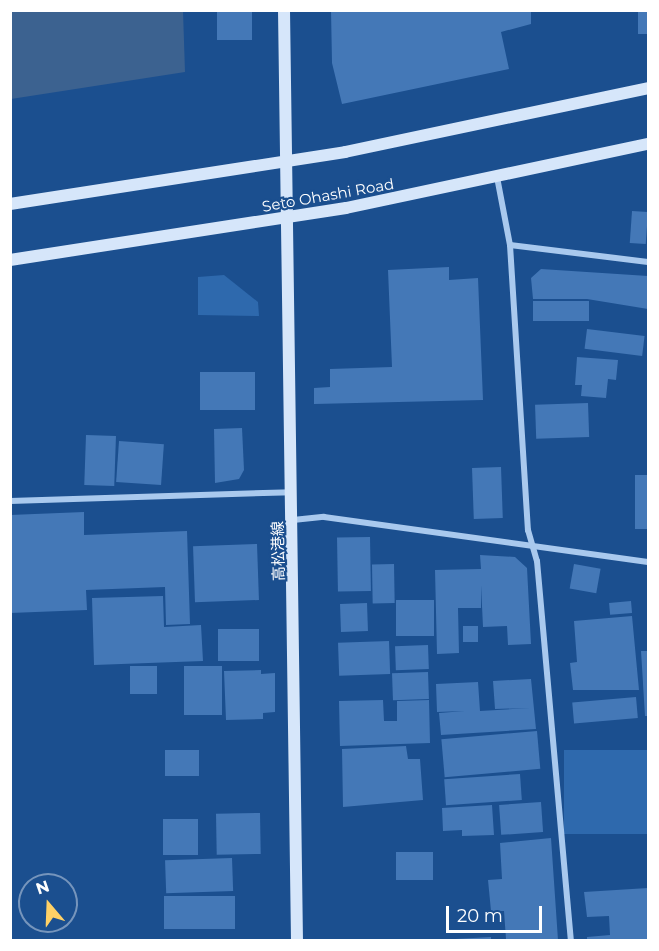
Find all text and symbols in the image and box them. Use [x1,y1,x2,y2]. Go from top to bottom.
street label: Seto Ohashi Road [261,175,395,215]
street label: 高松港線 [268,521,288,581]
north arrow [18,873,78,933]
text: N [33,876,52,898]
scale bar [449,894,545,932]
text: 20 m [457,905,503,927]

